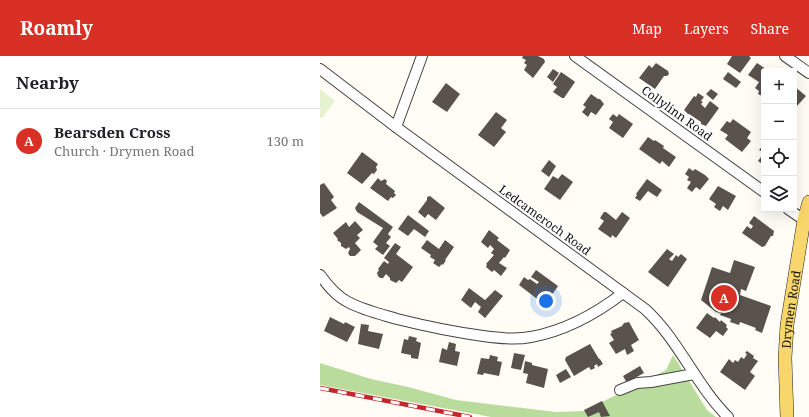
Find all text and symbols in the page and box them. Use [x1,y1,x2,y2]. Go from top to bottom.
text: Roamly [20,15,93,41]
text: Map [632,19,662,38]
text: Layers [684,19,729,38]
text: Share [751,19,789,38]
map controls [761,68,797,212]
button: + [761,68,797,104]
text: Nearby [16,71,79,94]
street label: Collylinn Road [638,82,716,145]
button: − [761,104,797,140]
text: Bearsden Cross [54,122,170,142]
text: A [24,132,34,150]
text: 130 m [267,132,304,150]
button: locate [761,140,797,176]
text: Church · Drymen Road [54,142,195,160]
button: layers [761,176,797,212]
street label: Ledcameroch Road [496,181,595,260]
street label: Drymen Road [777,268,804,349]
pin: A [711,283,737,313]
your location [536,291,556,311]

